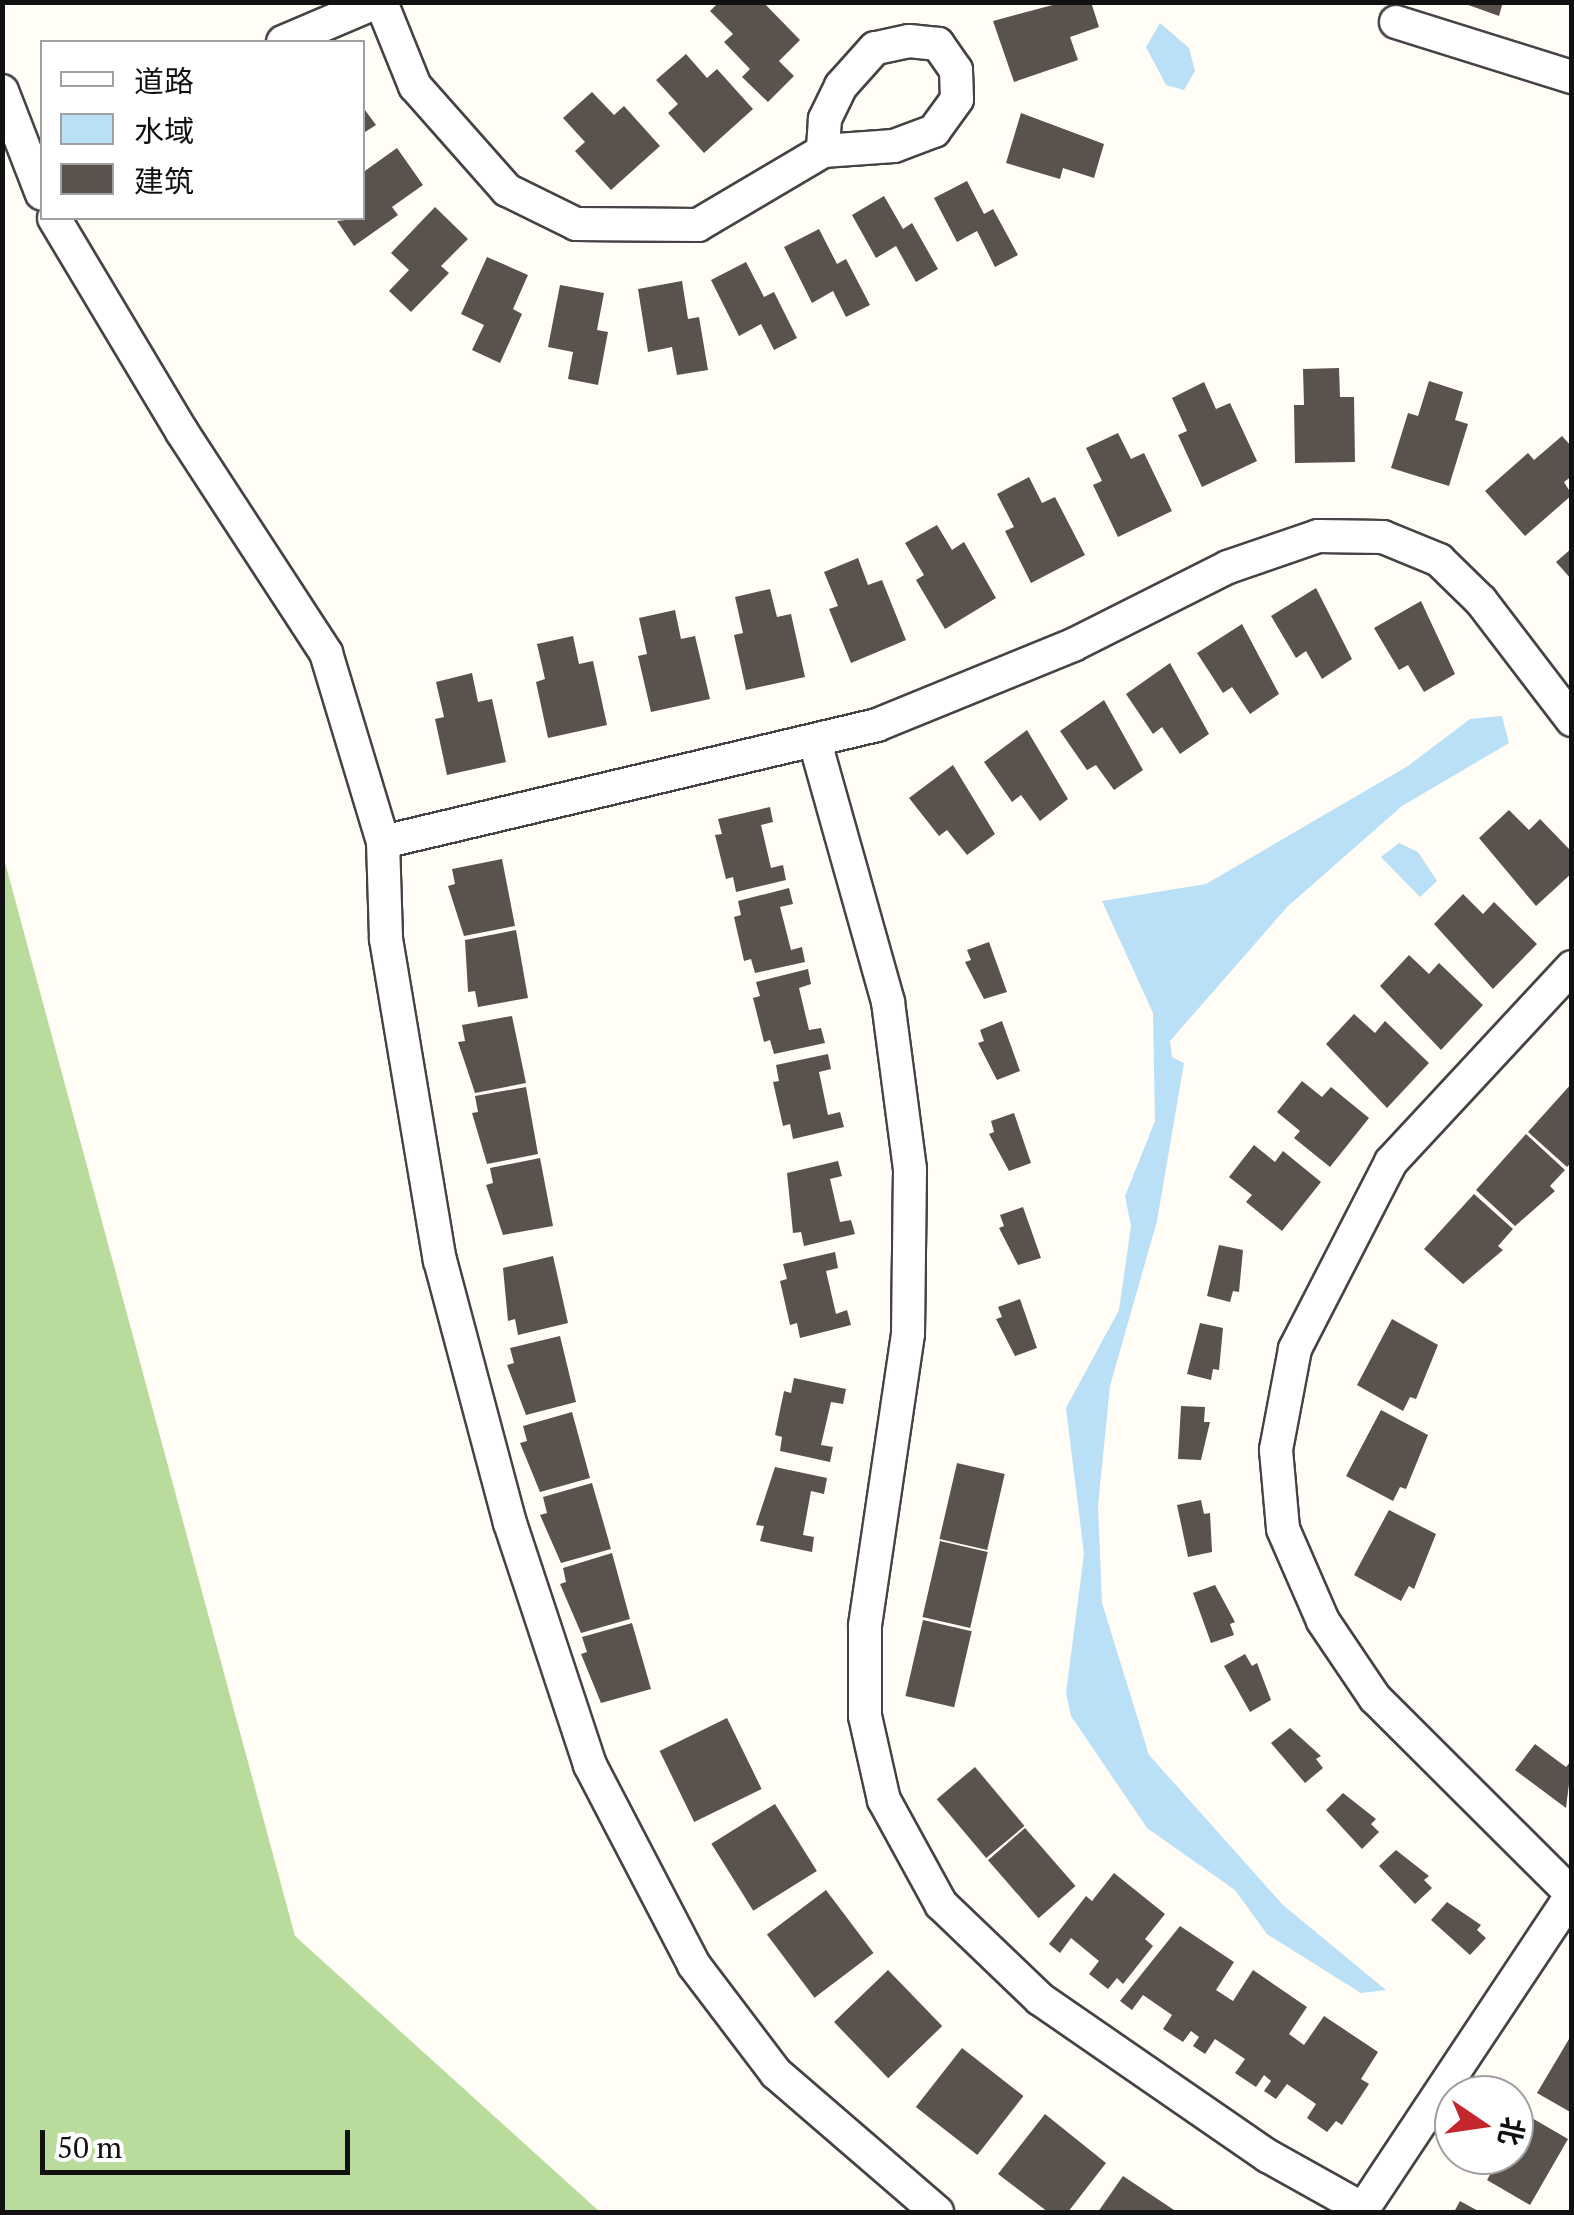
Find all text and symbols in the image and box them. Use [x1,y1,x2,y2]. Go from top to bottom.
legend [40,40,365,220]
text: 道路 [134,61,194,101]
text: 水域 [134,111,194,151]
text: 建筑 [134,161,194,201]
north arrow [1434,2075,1534,2175]
scale bar [45,2110,355,2172]
text: 北 [1491,2114,1533,2149]
text: 50 m [57,2127,122,2167]

